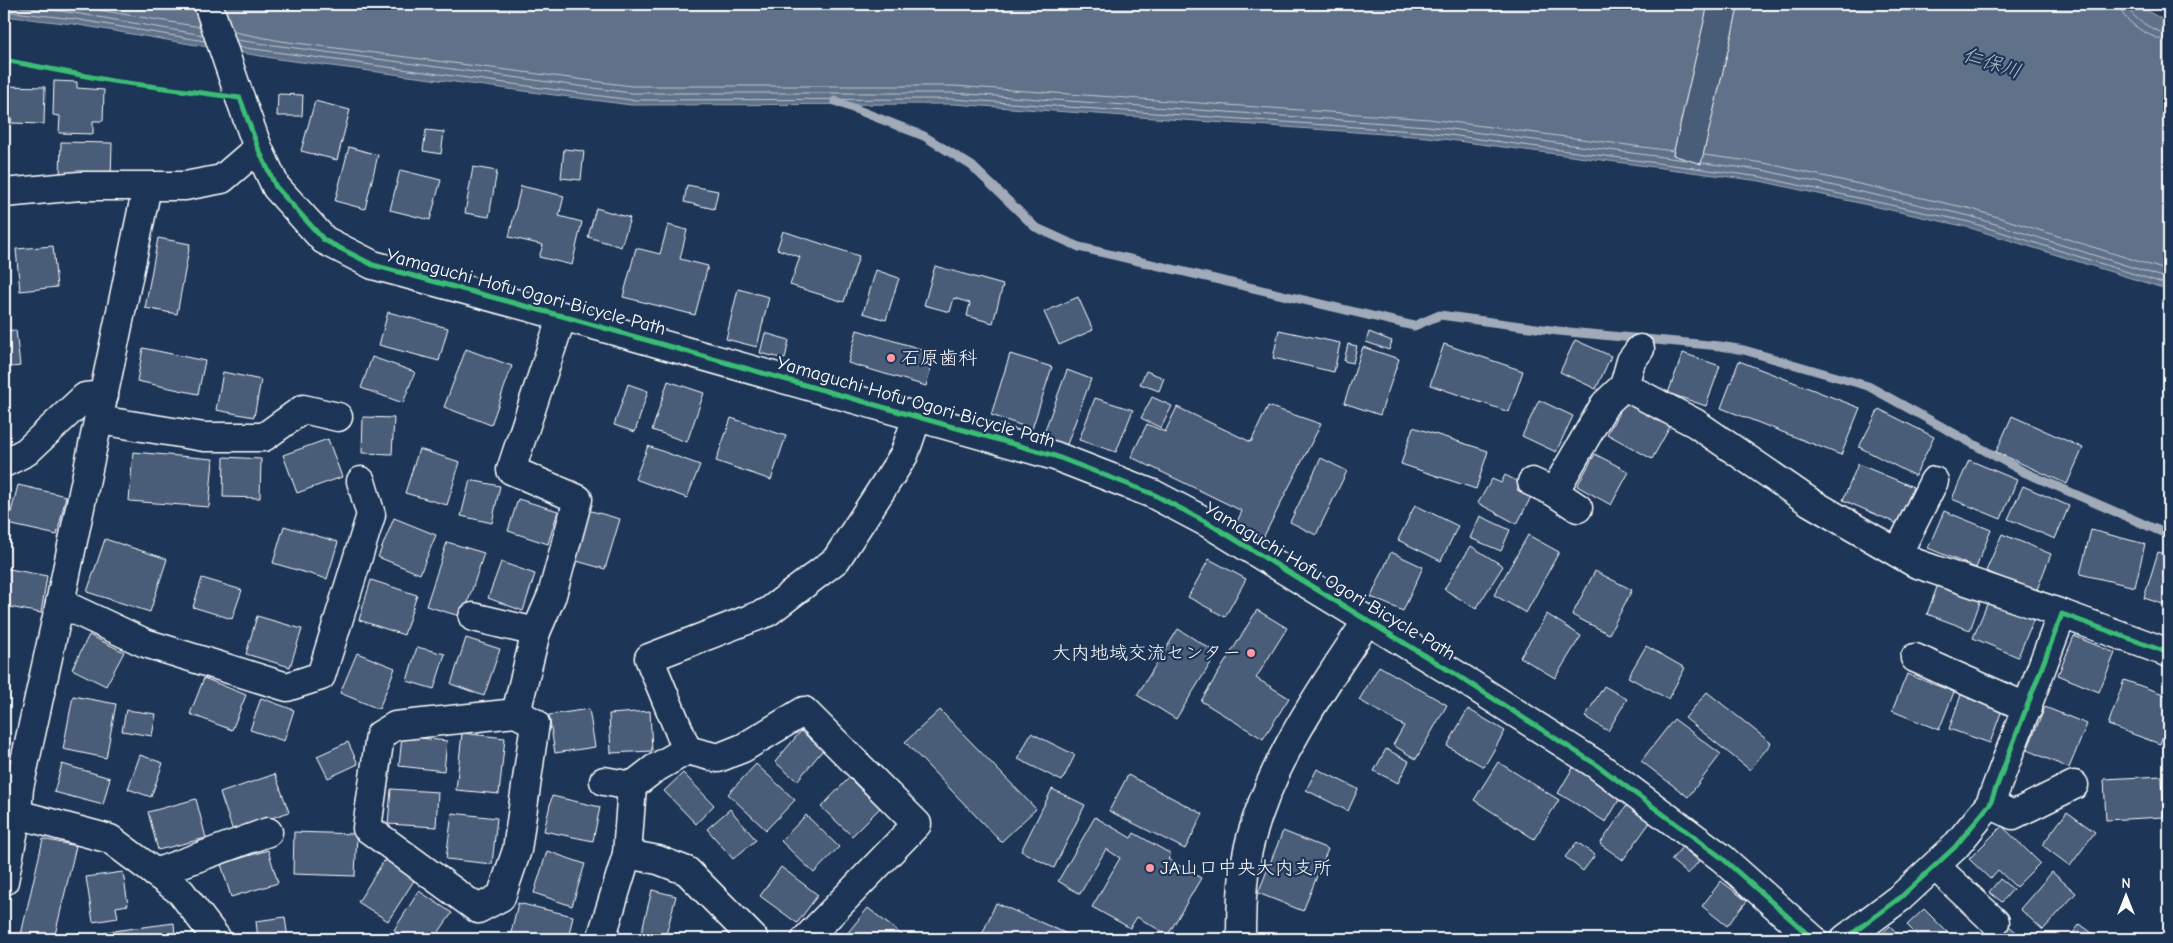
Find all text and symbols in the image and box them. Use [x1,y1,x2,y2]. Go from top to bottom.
water label: 仁保川 [1960,43,2024,83]
street label: Yamaguchi Hofu Ogori Bicycle Path [384,244,668,340]
place label: 石原歯科 [901,347,977,369]
street label: Yamaguchi Hofu Ogori Bicycle Path [774,352,1058,452]
marker: 石原歯科 [885,352,897,364]
street label: Yamaguchi Hofu Ogori Bicycle Path [1201,497,1459,665]
place label: 大内地域交流センター [1052,642,1241,664]
marker: 大内地域交流センター [1245,647,1257,659]
place label: JA山口中央大内支所 [1160,857,1332,879]
marker: JA山口中央大内支所 [1144,862,1156,874]
north arrow [2100,870,2150,920]
text: N [2121,875,2131,892]

